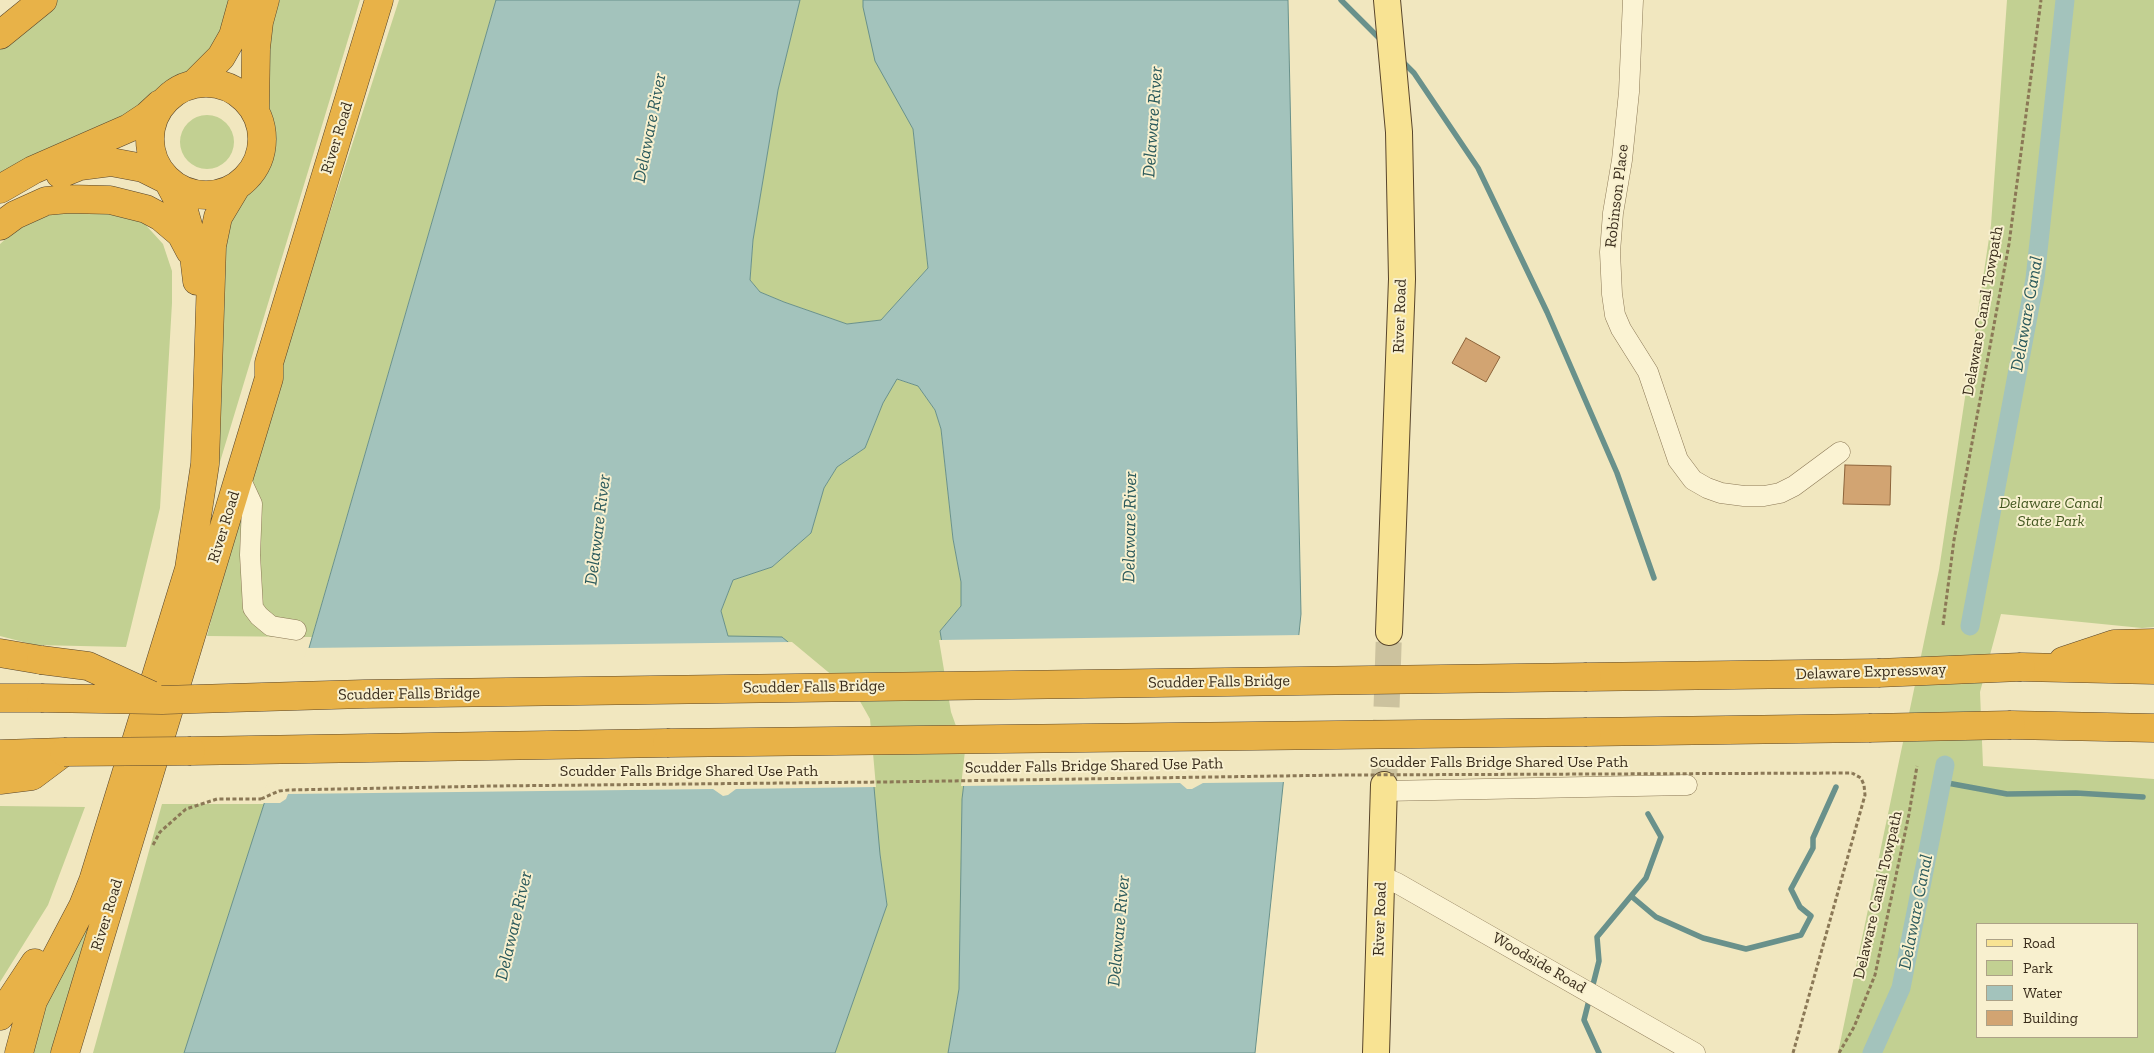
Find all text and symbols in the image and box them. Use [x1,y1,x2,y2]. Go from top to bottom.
water label: Delaware River [1138,66,1168,178]
water label: Delaware River [629,71,671,185]
street label: River Road [317,100,357,176]
street label: Robinson Place [1601,143,1633,249]
street label: Delaware Canal Towpath [1959,225,2007,397]
water label: Delaware Canal [2006,255,2048,373]
street label: River Road [1389,279,1411,353]
water label: Delaware River [1118,471,1142,583]
water label: Delaware River [581,474,615,586]
street label: River Road [204,489,244,565]
park label: Delaware Canal State Park [1999,493,2103,531]
street label: Delaware Expressway [1795,660,1947,684]
street label: Scudder Falls Bridge [1148,671,1290,693]
street label: Scudder Falls Bridge [743,676,885,698]
street label: Scudder Falls Bridge [338,683,480,705]
street label: Scudder Falls Bridge Shared Use Path [1370,752,1628,772]
street label: Scudder Falls Bridge Shared Use Path [965,754,1223,778]
street label: Scudder Falls Bridge Shared Use Path [560,761,818,781]
street label: Delaware Canal Towpath [1849,809,1907,981]
water label: Delaware Canal [1894,853,1938,971]
water label: Delaware River [491,869,537,983]
water label: Delaware River [1103,875,1135,987]
street label: River Road [87,877,127,953]
street label: River Road [1369,882,1391,956]
legend [1976,923,2139,1038]
street label: Woodside Road [1489,928,1589,998]
text: Road [2023,934,2055,952]
text: Park [2023,959,2053,977]
text: Water [2023,984,2063,1002]
text: Building [2023,1009,2078,1027]

